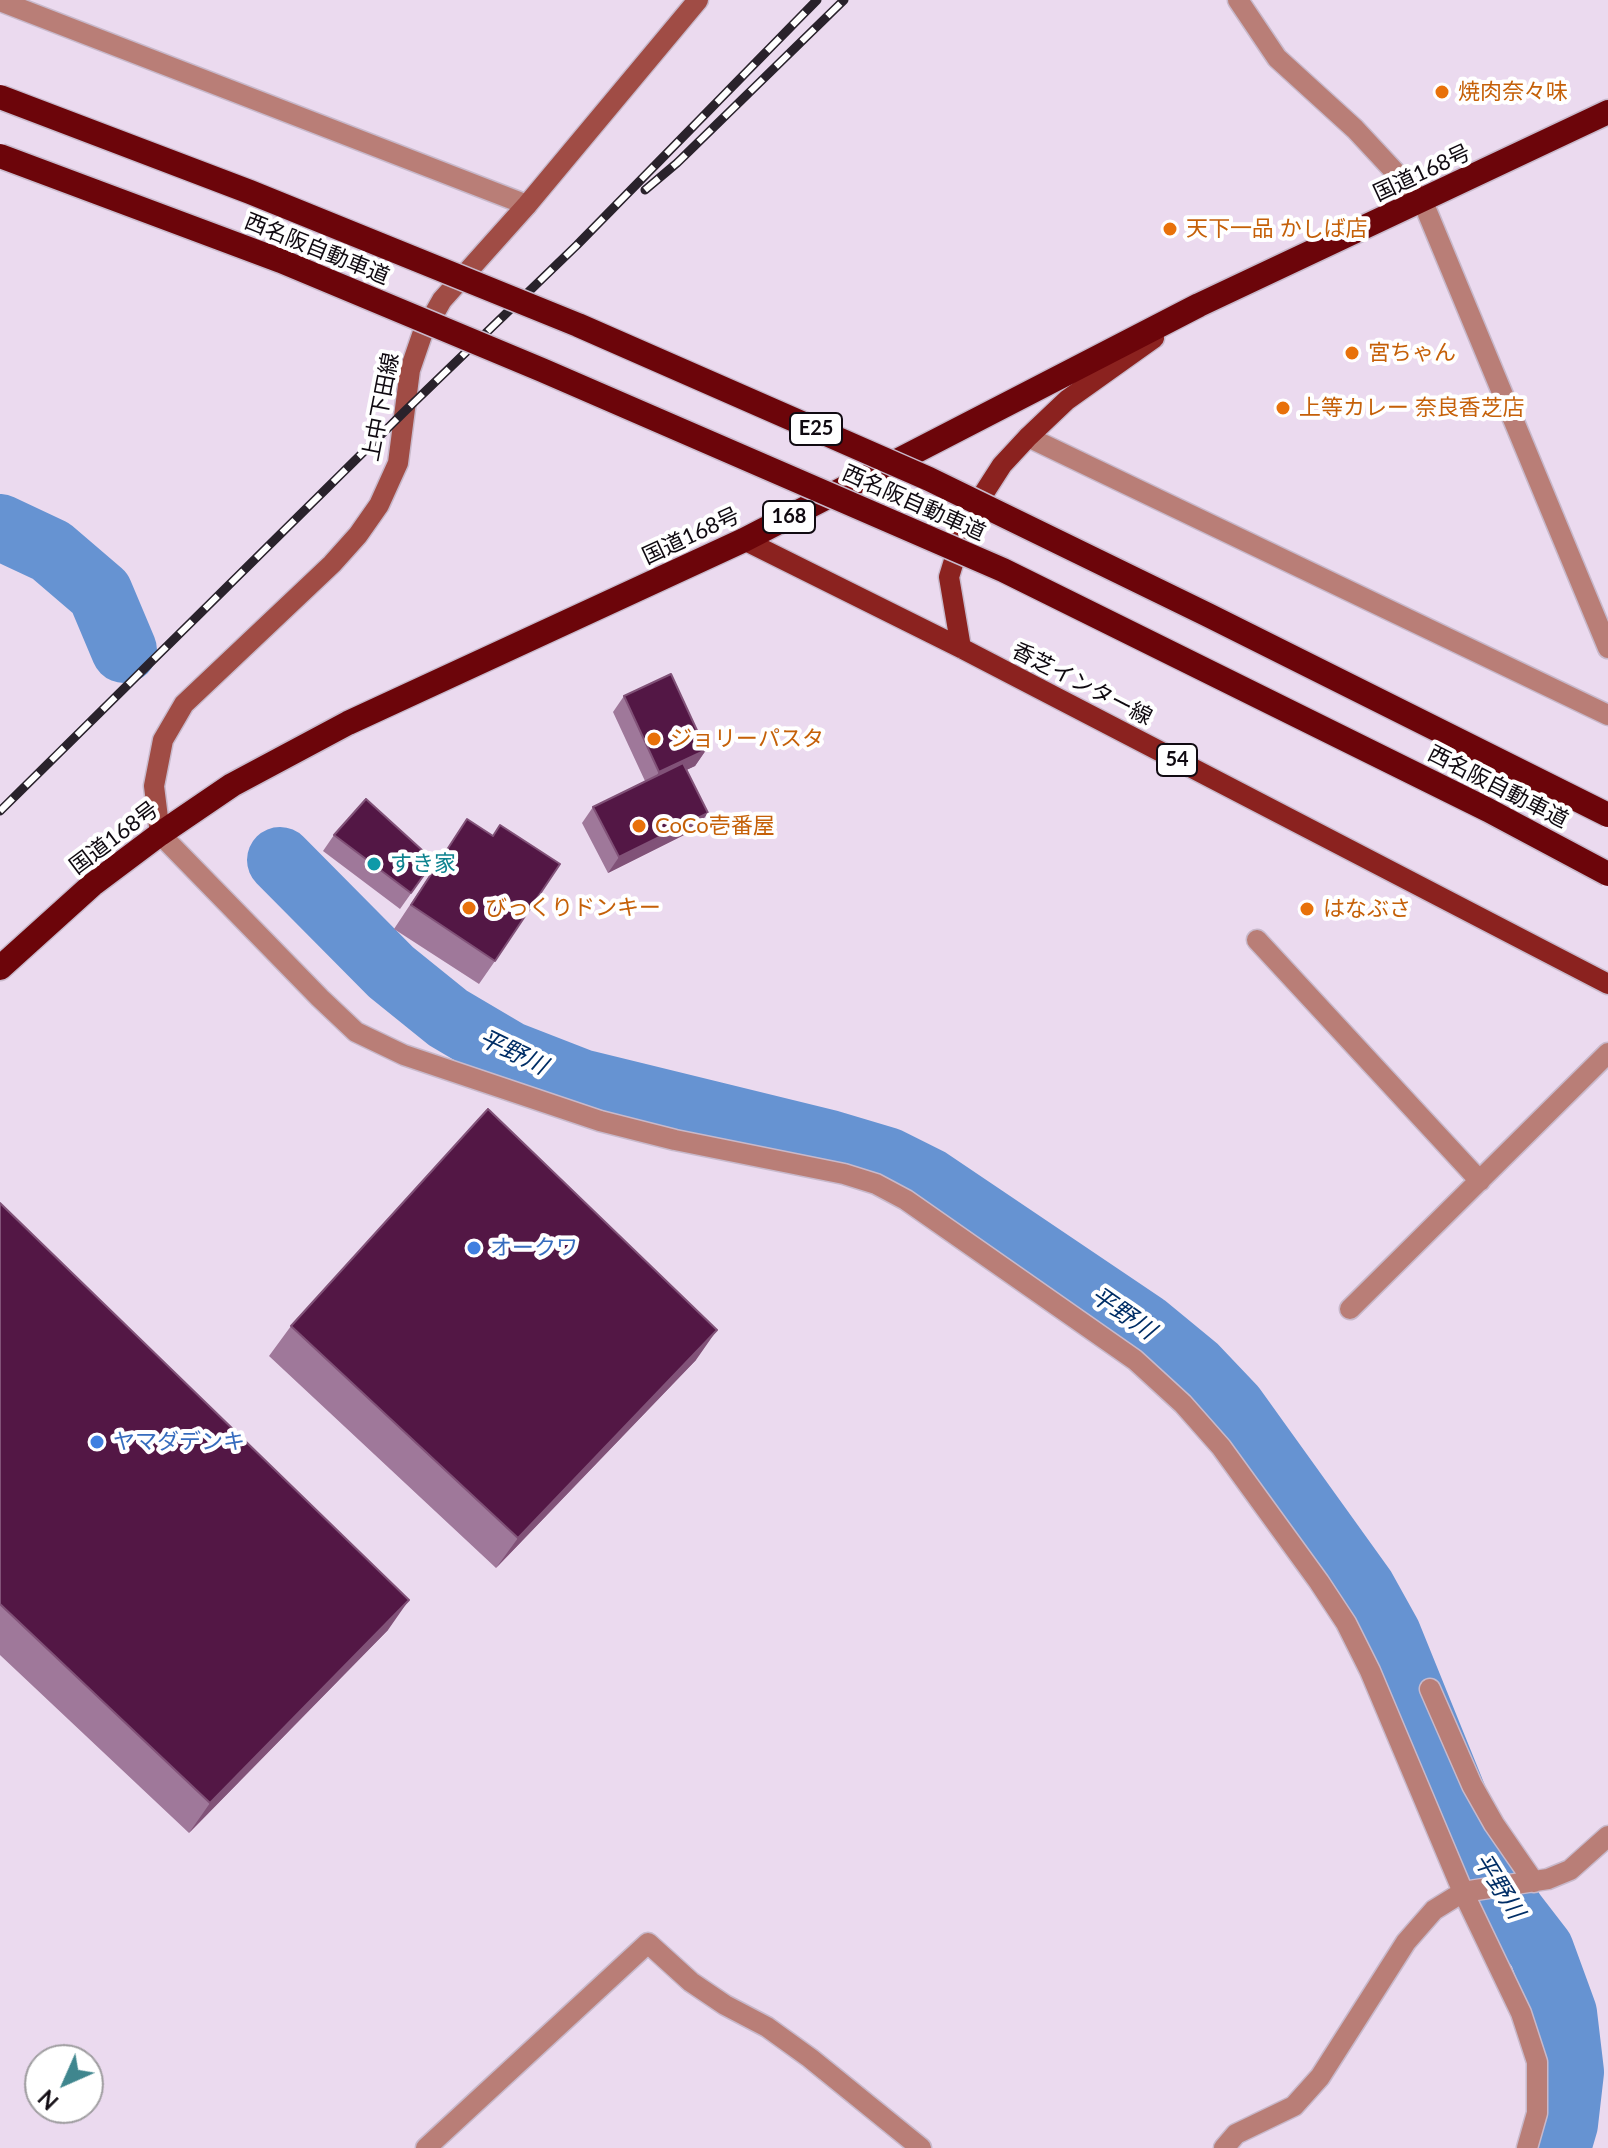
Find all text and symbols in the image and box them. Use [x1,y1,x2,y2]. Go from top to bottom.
place label: 焼肉奈々味 [1458,79,1568,105]
marker: 焼肉奈々味 [1433,83,1451,101]
street label: 国道168号 [1369,139,1475,207]
street label: 西名阪自動車道 [241,208,393,290]
place label: 天下一品 かしば店 [1186,216,1368,242]
marker: 天下一品 かしば店 [1161,220,1179,238]
place label: 宮ちゃん [1368,340,1456,366]
marker: 宮ちゃん [1343,344,1361,362]
street label: 上中下田線 [358,350,404,464]
place label: 上等カレー 奈良香芝店 [1299,395,1525,421]
marker: 上等カレー 奈良香芝店 [1274,399,1292,417]
road number: E25 [790,413,842,445]
street label: 西名阪自動車道 [838,460,990,546]
road number: 168 [763,501,815,533]
street label: 国道168号 [638,502,744,570]
street label: 香芝インター線 [1007,637,1157,731]
place label: ジョリーパスタ [670,726,824,752]
marker: ジョリーパスタ [645,730,663,748]
street label: 西名阪自動車道 [1423,740,1573,834]
road number: 54 [1157,744,1197,776]
street label: 国道168号 [64,796,164,880]
place label: CoCo壱番屋 [655,813,775,839]
marker: CoCo壱番屋 [630,817,648,835]
place label: すき家 [390,851,456,877]
marker: すき家 [365,855,383,873]
place label: びっくりドンキー [485,895,661,921]
place label: はなぶさ [1323,896,1411,922]
marker: びっくりドンキー [460,899,478,917]
marker: はなぶさ [1298,900,1316,918]
water label: 平野川 [474,1023,552,1081]
place label: オークワ [490,1235,578,1261]
marker: オークワ [465,1239,483,1257]
water label: 平野川 [1085,1281,1161,1345]
place label: ヤマダデンキ [113,1429,245,1455]
marker: ヤマダデンキ [88,1433,106,1451]
water label: 平野川 [1468,1848,1530,1924]
north arrow [24,2044,104,2124]
text: N [33,2084,64,2115]

